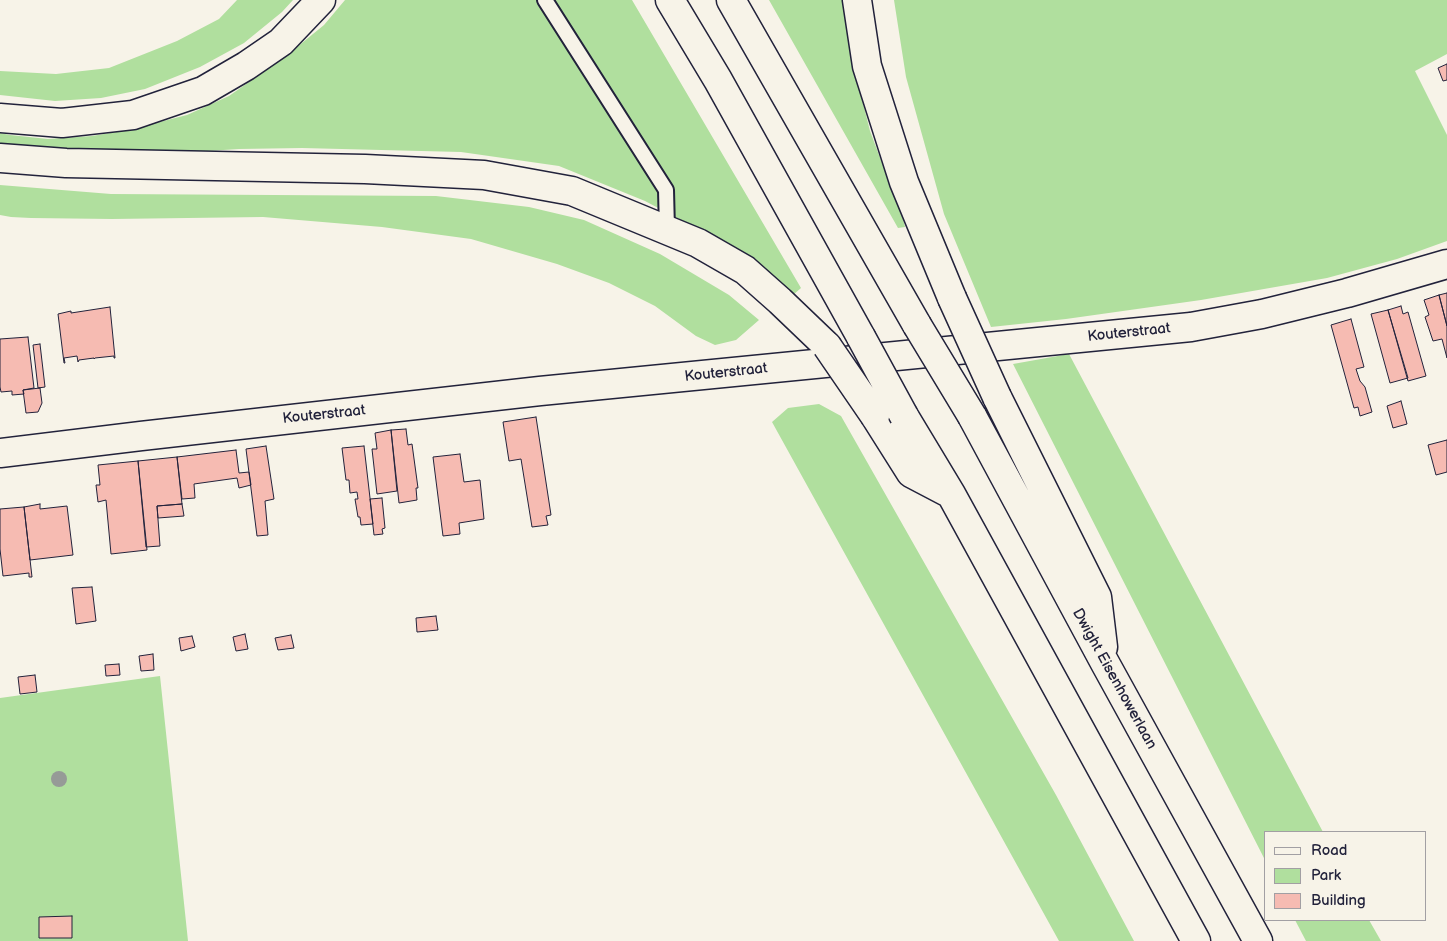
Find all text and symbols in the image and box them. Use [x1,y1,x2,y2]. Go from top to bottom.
street label: Kouterstraat [1087,320,1171,346]
street label: Kouterstraat [684,360,768,386]
street label: Kouterstraat [282,402,366,428]
street label: Dwight Eisenhowerlaan [1068,606,1160,752]
legend [1264,831,1427,921]
text: Road [1311,841,1347,860]
text: Park [1311,866,1341,885]
text: Building [1311,891,1366,910]

